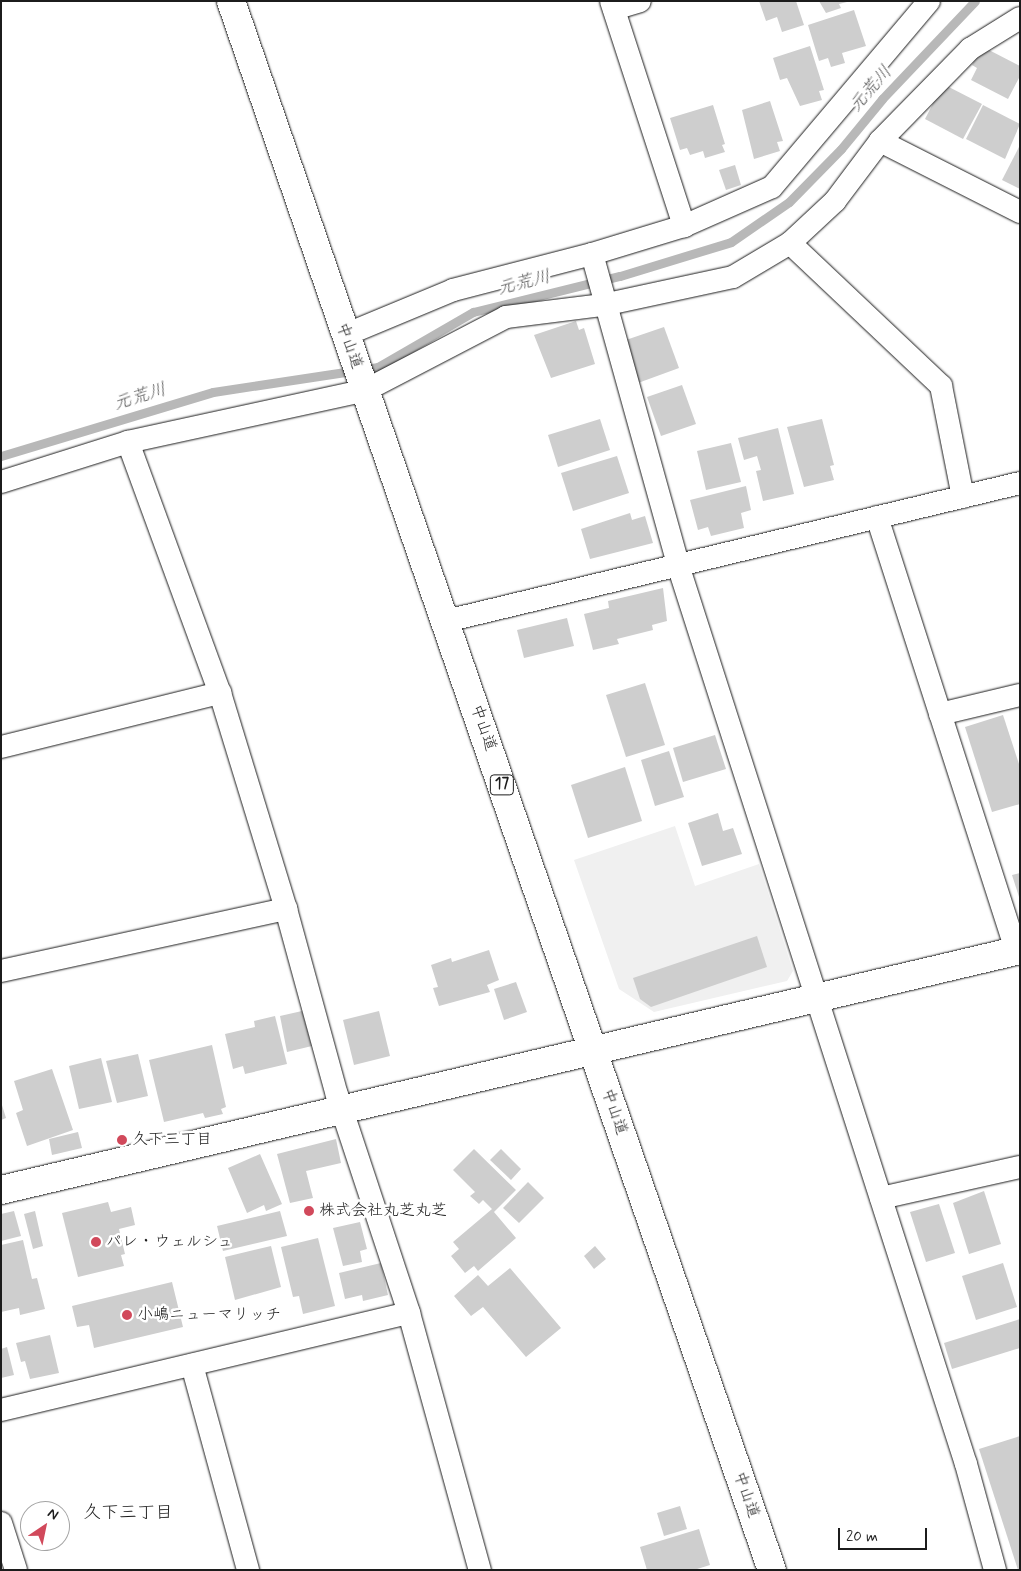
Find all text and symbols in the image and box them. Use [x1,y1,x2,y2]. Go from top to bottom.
water label: 元荒川 [845,62,897,116]
water label: 元荒川 [495,266,553,300]
street label: 中山道 [332,320,366,372]
water label: 元荒川 [111,379,169,415]
street label: 中山道 [466,702,500,754]
road number: 17 [490,772,514,798]
street label: 中山道 [597,1086,631,1138]
place label: 久下三丁目 [132,1130,212,1150]
marker: 久下三丁目 [116,1134,128,1146]
place label: 株式会社丸芝丸芝 [319,1201,447,1221]
marker: 株式会社丸芝丸芝 [303,1205,315,1217]
place label: パレ・ウェルシュ [106,1232,234,1252]
marker: パレ・ウェルシュ [90,1236,102,1248]
place label: 小嶋ニューマリッチ [137,1305,281,1325]
marker: 小嶋ニューマリッチ [121,1309,133,1321]
street label: 中山道 [729,1469,763,1521]
north arrow [20,1501,70,1551]
district label: 久下三丁目 [83,1502,173,1524]
text: N [44,1504,62,1524]
scale bar [841,1518,930,1550]
text: 20 m [846,1527,878,1547]

